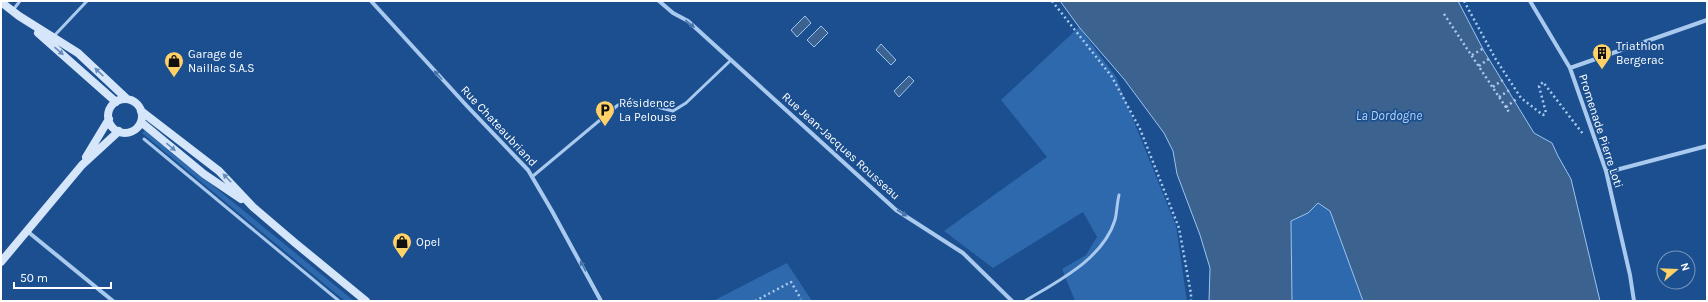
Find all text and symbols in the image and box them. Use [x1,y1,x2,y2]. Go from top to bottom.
one-way arrow [685,19,696,28]
place label: Triathlon Bergerac [1616,39,1665,67]
building icon: Triathlon Bergerac [1591,42,1613,70]
one-way arrow [54,47,64,56]
place label: Garage de Naillac S.A.S [188,47,254,75]
shop icon: Garage de Naillac S.A.S [163,50,185,78]
one-way arrow [94,68,104,77]
one-way arrow [434,70,443,80]
street label: Promenade Pierre Loti [1576,72,1626,190]
street label: Rue Chateaubriand [458,83,540,169]
street label: Rue Jean-Jacques Rousseau [779,89,903,203]
place label: Résidence La Pelouse [619,96,677,124]
parking icon: Résidence La Pelouse [594,99,616,127]
water label: La Dordogne [1356,108,1422,123]
one-way arrow [165,142,176,151]
one-way arrow [222,173,231,183]
one-way arrow [896,209,907,217]
shop icon: Opel [391,231,413,259]
place label: Opel [416,235,440,249]
north arrow [1656,250,1696,290]
one-way arrow [580,261,586,272]
text: N [1678,261,1692,273]
scale bar [14,264,111,290]
text: 50 m [20,271,48,285]

